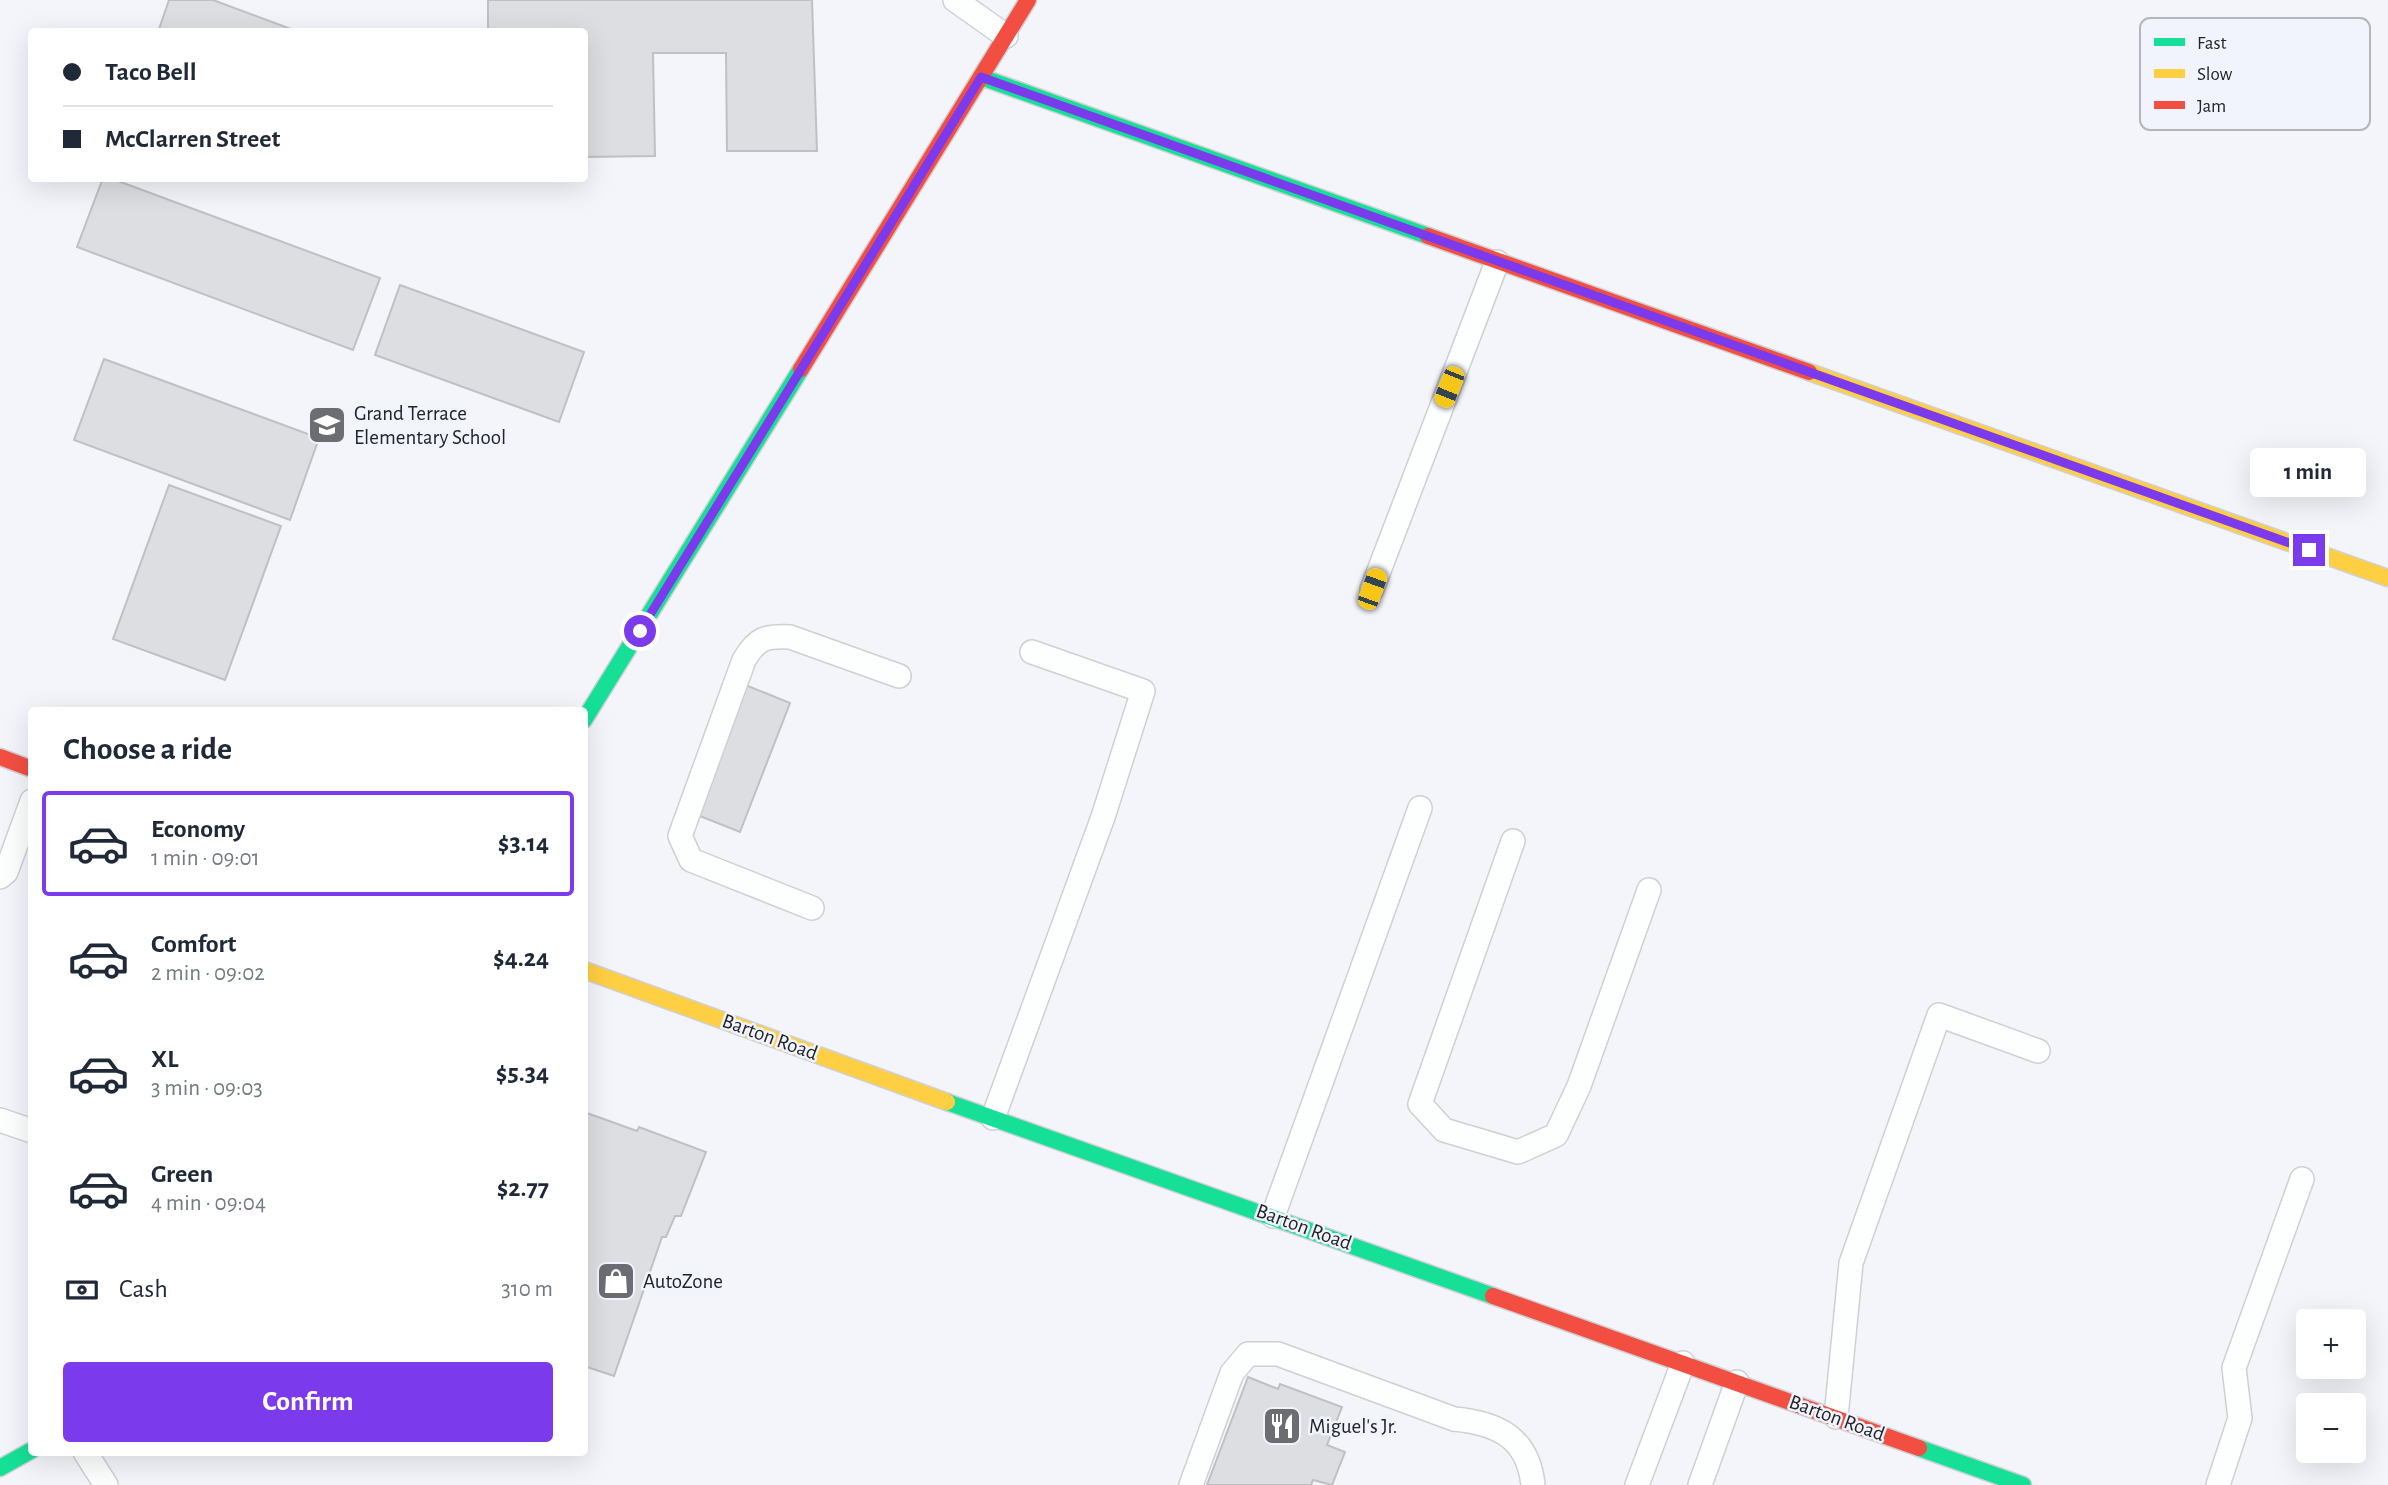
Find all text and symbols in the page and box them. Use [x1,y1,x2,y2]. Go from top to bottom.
legend [2140,18,2370,130]
text: Fast [2197,34,2227,53]
text: Taco Bell [105,59,196,85]
text: Slow [2197,65,2233,84]
text: Jam [2197,97,2226,116]
text: McClarren Street [105,126,280,152]
car [1432,364,1467,410]
place label: Grand Terrace Elementary School [354,403,506,448]
school or university icon: Grand Terrace Elementary School [306,404,348,446]
callout: 1 min [2251,448,2367,498]
text: 1 min [2284,461,2332,484]
route end [2293,534,2325,566]
car [1355,566,1390,612]
route start [624,615,656,647]
text: Choose a ride [63,733,232,765]
icon: car [67,812,130,875]
text: Economy [151,816,245,842]
text: $3.14 [498,830,549,856]
text: 1 min · 09:01 [151,847,260,870]
icon: car [67,927,130,990]
text: Comfort [151,931,236,957]
text: $4.24 [493,945,549,971]
text: 2 min · 09:02 [151,962,265,985]
street label: Barton Road [719,1010,821,1064]
icon: car [67,1042,130,1105]
text: XL [151,1046,178,1072]
text: $5.34 [496,1060,549,1086]
text: 3 min · 09:03 [151,1077,263,1100]
icon: car [67,1157,130,1220]
text: Green [151,1161,213,1187]
text: $2.77 [497,1175,549,1201]
text: 4 min · 09:04 [151,1192,266,1215]
street label: Barton Road [1253,1200,1355,1254]
shop icon: AutoZone [595,1260,637,1302]
icon: cash [63,1271,101,1309]
place label: AutoZone [643,1271,723,1292]
text: Cash [119,1276,168,1302]
text: 310 m [501,1278,553,1301]
map controls [2296,1309,2366,1463]
button: + [2296,1309,2366,1379]
button: Confirm [63,1362,553,1442]
street label: Barton Road [1786,1391,1888,1445]
button: − [2296,1393,2366,1463]
restaurant icon: Miguel's Jr. [1261,1405,1303,1447]
place label: Miguel's Jr. [1309,1416,1397,1437]

